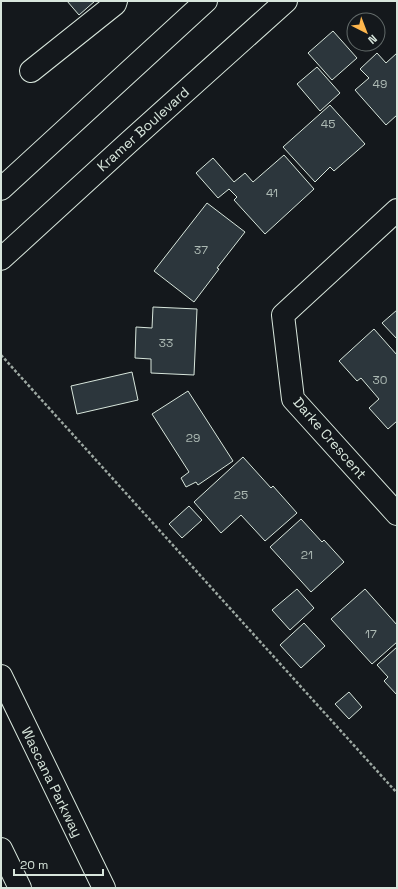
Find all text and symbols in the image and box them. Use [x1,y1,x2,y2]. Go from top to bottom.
north arrow [346,12,386,52]
text: N [365,32,380,47]
house number: 49 [373,76,387,92]
street label: Kramer Boulevard [93,83,193,175]
house number: 45 [321,116,335,132]
house number: 41 [266,185,278,201]
house number: 37 [194,242,208,258]
house number: 33 [159,335,173,351]
house number: 30 [373,372,387,388]
street label: Darke Crescent [289,393,371,483]
house number: 29 [186,430,200,446]
house number: 25 [234,487,248,503]
house number: 21 [301,547,313,563]
house number: 17 [365,626,377,642]
street label: Wascana Parkway [17,724,87,840]
scale bar [14,851,103,877]
text: 20 m [20,857,48,873]

